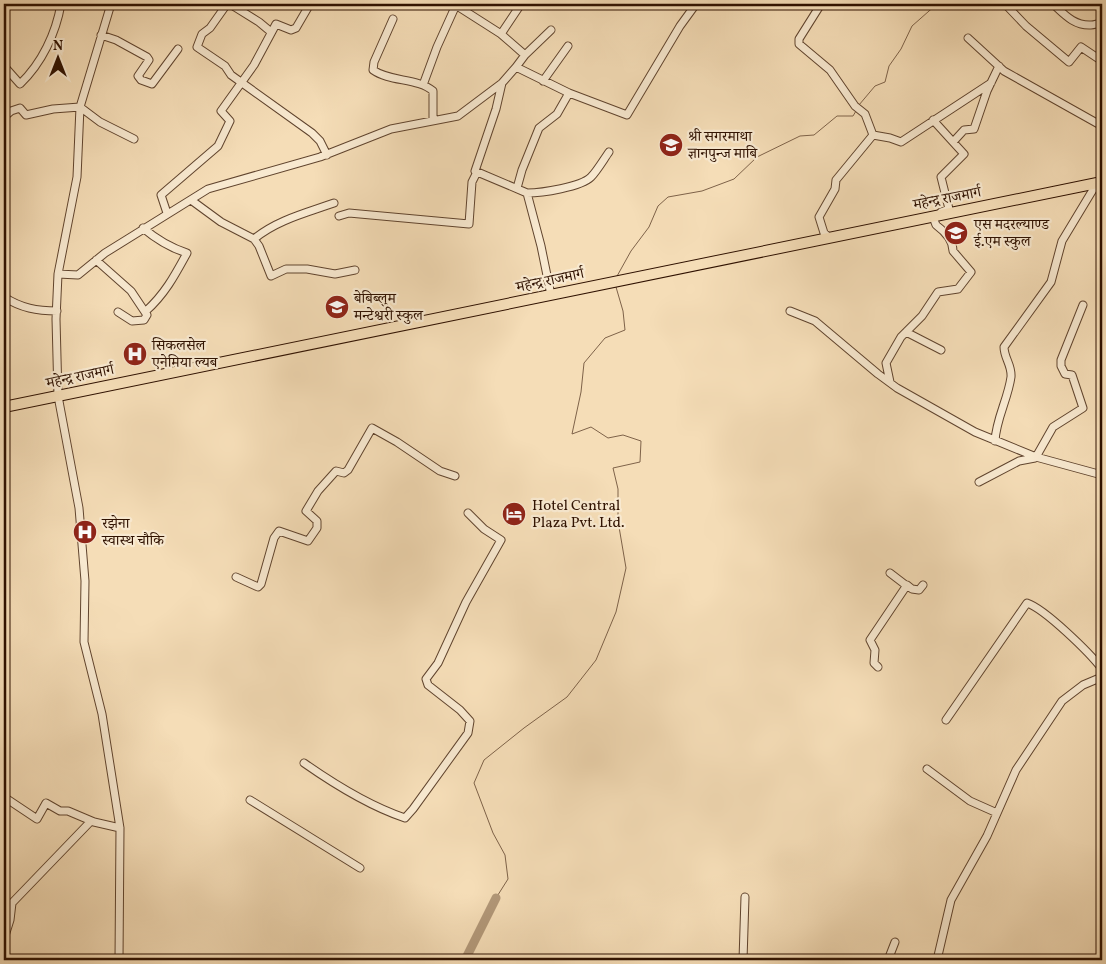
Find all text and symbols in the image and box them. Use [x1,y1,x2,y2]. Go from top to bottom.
north arrow [32,32,82,82]
text: N [53,37,63,56]
place label: श्री सगरमाथा ज्ञानपुन्ज माबि [687,127,758,165]
school or university icon: श्री सगरमाथा ज्ञानपुन्ज माबि [658,132,684,158]
street label: महेन्द्र राजमार्ग [911,182,984,217]
place label: एस मदरल्याण्ड ई.एम स्कुल [973,215,1050,253]
school or university icon: एस मदरल्याण्ड ई.एम स्कुल [943,220,969,246]
street label: महेन्द्र राजमार्ग [513,264,587,299]
place label: बेबिब्लुम मन्टेश्वरी स्कुल [353,289,424,327]
school or university icon: बेबिब्लुम मन्टेश्वरी स्कुल [324,294,350,320]
place label: सिकलसेल एनेमिया ल्यब [151,336,219,374]
hospital icon: सिकलसेल एनेमिया ल्यब [122,341,148,367]
street label: महेन्द्र राजमार्ग [43,360,117,395]
place label: Hotel Central Plaza Pvt. Ltd. [532,496,625,534]
hotel icon: Hotel Central Plaza Pvt. Ltd. [501,501,527,527]
place label: रझेना स्वास्थ चौकि [101,514,165,552]
hospital icon: रझेना स्वास्थ चौकि [72,519,98,545]

